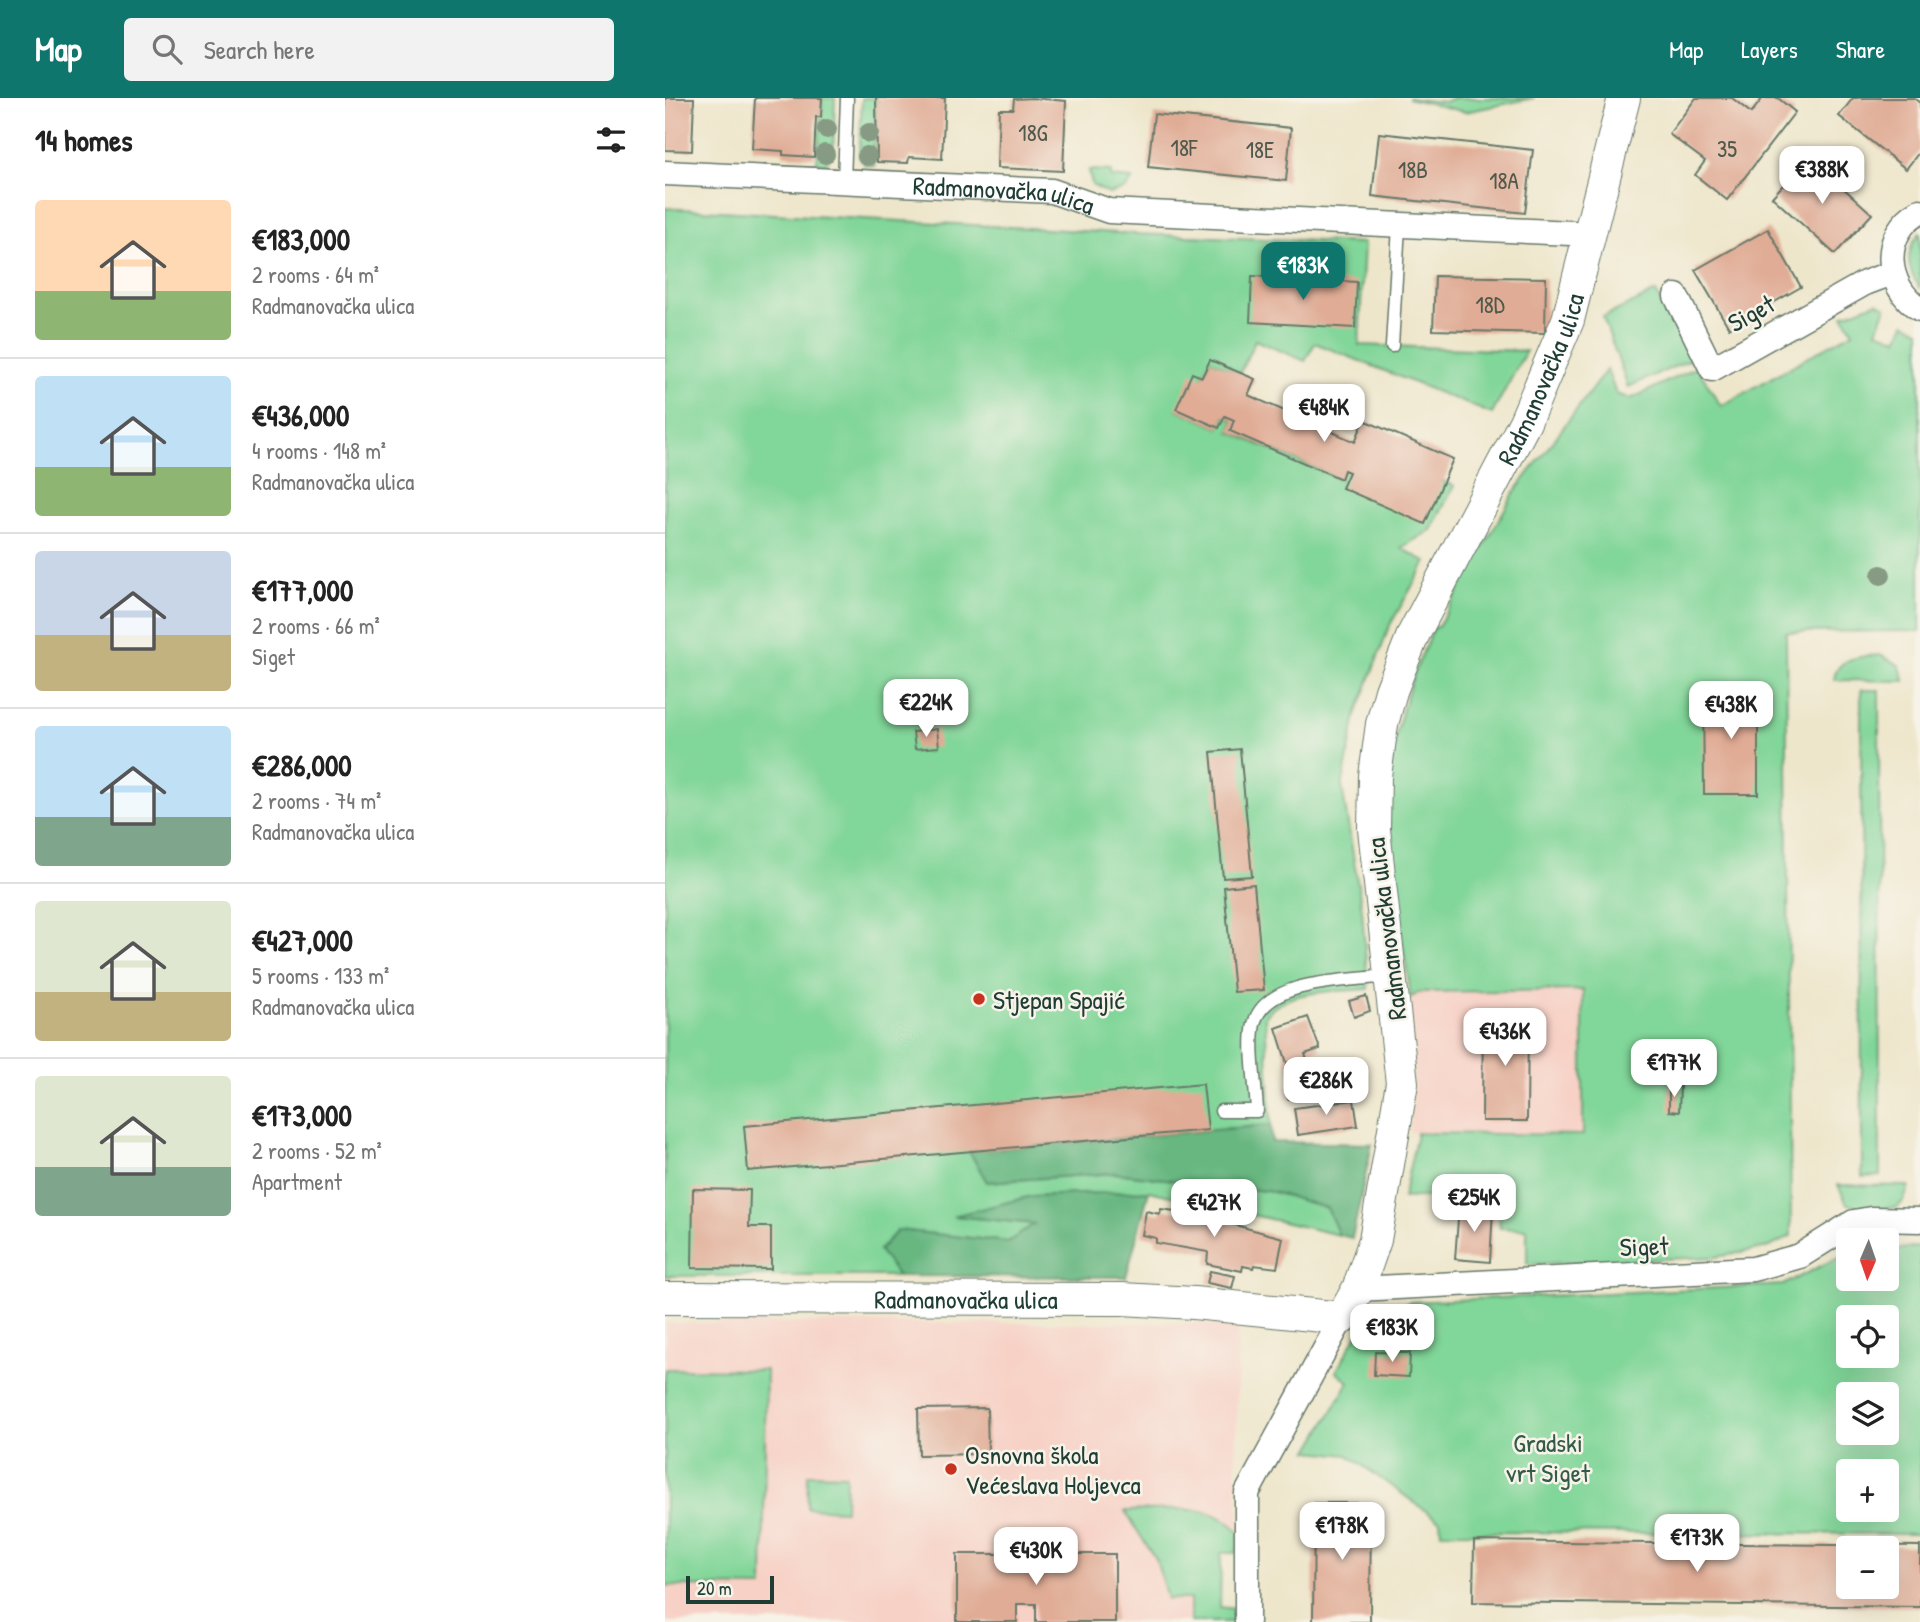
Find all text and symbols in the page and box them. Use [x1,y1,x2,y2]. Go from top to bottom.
search box [124,18,614,81]
text: Map [35,27,82,71]
icon: search [148,30,186,68]
text: Search here [204,32,315,67]
text: Map [1669,33,1703,65]
text: Layers [1741,33,1798,65]
text: Share [1836,33,1885,65]
house number: 18G [1018,117,1048,148]
text: 14 homes [35,120,133,160]
icon: filters [592,121,630,159]
house number: 18F [1171,132,1199,163]
house number: 35 [1717,133,1737,164]
house number: 18E [1246,134,1274,165]
pin: €388K [1773,146,1871,206]
text: €388K [1795,153,1849,184]
house number: 18B [1398,154,1428,185]
house number: 18A [1489,165,1519,196]
street label: Radmanovačka ulica [912,167,1100,222]
text: €183,000 [252,219,350,259]
icon: home [91,228,175,312]
pin: €183K [1254,242,1352,302]
text: €183K [1277,249,1329,280]
text: 2 rooms · 64 m² [252,259,379,290]
street label: Siget [1721,285,1782,340]
house number: 18D [1475,289,1505,320]
text: Radmanovačka ulica [252,290,414,321]
street label: Radmanovačka ulica [1488,290,1592,471]
pin: €484K [1275,384,1373,444]
text: €484K [1299,391,1349,422]
text: €436,000 [252,395,349,435]
icon: home [91,404,175,488]
text: 4 rooms · 148 m² [252,435,386,466]
text: Radmanovačka ulica [252,466,414,497]
text: €177,000 [252,570,353,610]
icon: home [91,579,175,663]
text: 2 rooms · 66 m² [252,610,380,641]
text: Siget [252,641,295,672]
pin: €224K [877,680,975,739]
pin: €438K [1682,682,1780,741]
text: €224K [899,686,953,717]
text: €438K [1705,688,1757,719]
text: €286,000 [252,745,352,785]
icon: home [91,754,175,838]
text: 2 rooms · 74 m² [252,785,381,816]
text: Radmanovačka ulica [252,816,414,847]
street label: Radmanovačka ulica [1357,836,1415,1022]
text: €427,000 [252,920,353,960]
icon: home [91,929,175,1013]
text: 5 rooms · 133 m² [252,960,389,991]
place label: Stjepan Spajić [993,982,1125,1017]
text: Radmanovačka ulica [252,991,414,1022]
marker: Stjepan Spajić [971,991,987,1007]
pin: €436K [1456,1009,1554,1068]
text: €436K [1479,1015,1531,1046]
pin: €177K [1625,1040,1723,1099]
text: €177K [1647,1046,1701,1077]
pin: €286K [1277,1058,1375,1117]
text: €286K [1300,1064,1353,1095]
text: €173,000 [252,1095,352,1135]
icon: home [91,1104,175,1188]
text: 2 rooms · 52 m² [252,1135,382,1166]
text: Apartment [252,1166,342,1197]
pin: €254K [1425,1174,1523,1234]
pin: €427K [1165,1180,1263,1239]
text: €254K [1448,1181,1500,1212]
text: €427K [1187,1186,1241,1217]
street label: Siget [1619,1228,1670,1264]
north arrow [1836,1228,1899,1292]
map controls [1836,1228,1899,1599]
street label: Radmanovačka ulica [874,1281,1058,1316]
pin: €183K [1343,1304,1441,1364]
button: locate [1836,1305,1899,1368]
text: €183K [1366,1311,1418,1342]
button: layers [1836,1382,1899,1445]
park label: Gradski vrt Siget [1506,1425,1591,1490]
place label: Osnovna škola Većeslava Holjevca [965,1437,1141,1502]
button: + [1836,1459,1899,1522]
marker: Osnovna škola Većeslava Holjevca [943,1461,959,1477]
pin: €178K [1293,1502,1391,1562]
text: €178K [1316,1509,1368,1540]
pin: €173K [1648,1514,1746,1574]
text: €173K [1670,1521,1724,1552]
pin: €430K [987,1528,1085,1587]
text: €430K [1010,1534,1062,1565]
button: − [1836,1536,1899,1599]
scale bar [686,1573,773,1605]
text: 20 m [697,1575,732,1601]

